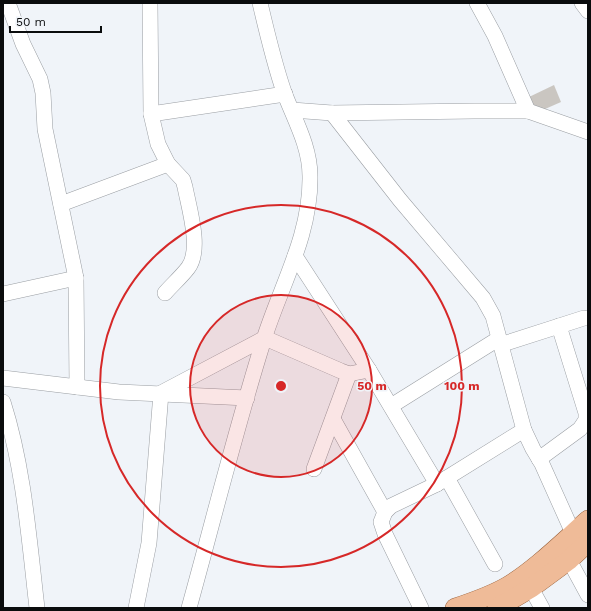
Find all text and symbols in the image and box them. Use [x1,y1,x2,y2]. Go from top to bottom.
scale bar [10,8,101,34]
text: 50 m [16,15,46,29]
centre of rings [274,379,288,393]
text: 50 m [357,379,387,393]
text: 100 m [444,379,480,393]

